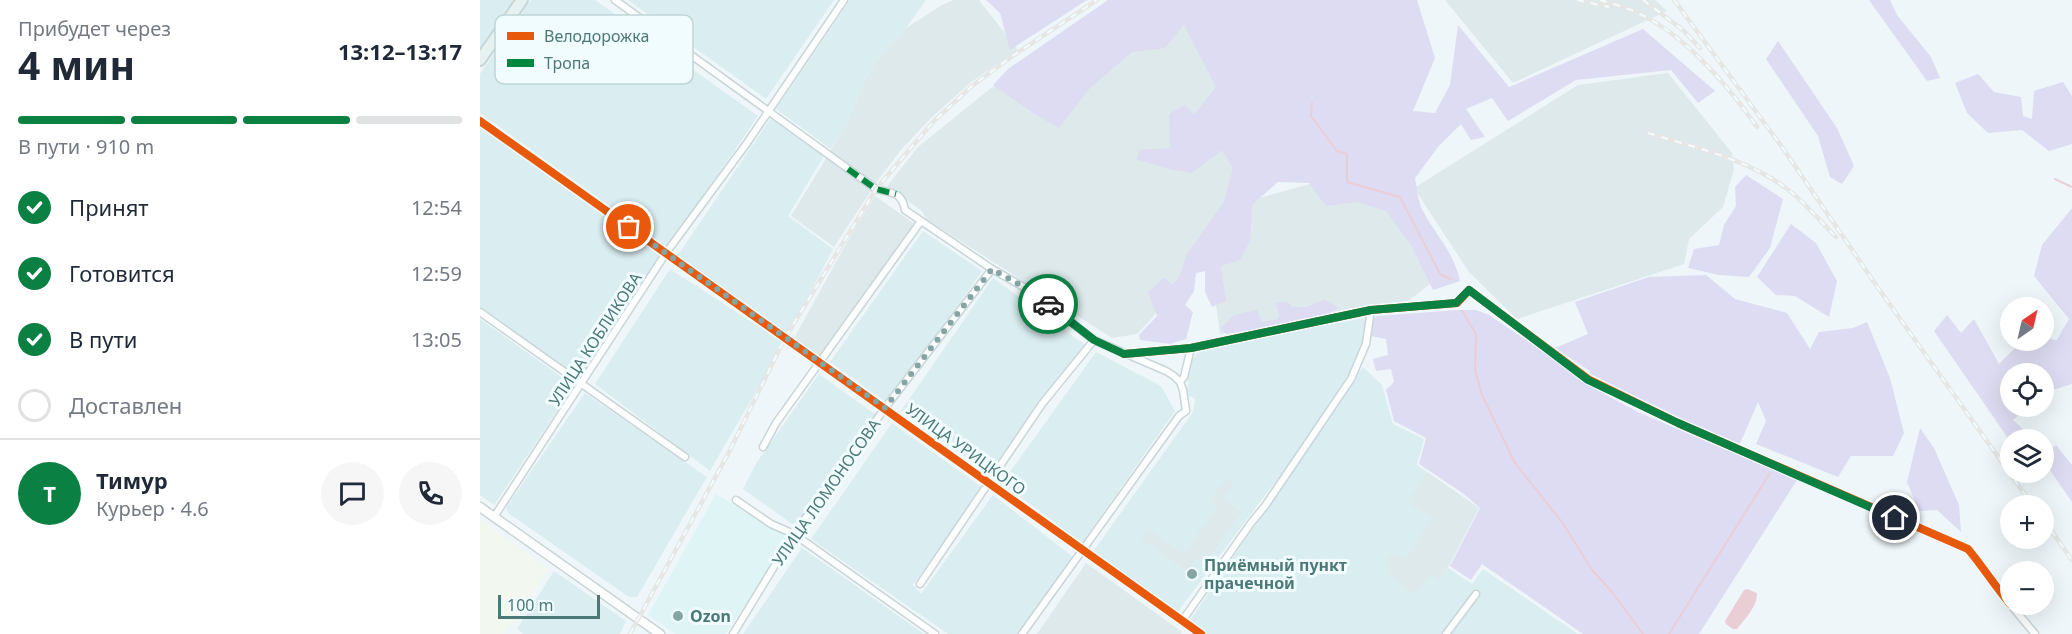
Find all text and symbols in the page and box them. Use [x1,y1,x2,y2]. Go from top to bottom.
text: Прибудет через [18,15,171,42]
legend [495,15,693,84]
text: Велодорожка [544,25,649,47]
text: 13:12–13:17 [338,36,462,66]
text: 4 мин [18,38,135,91]
text: Тропа [544,52,590,74]
text: В пути · 910 m [18,133,154,160]
icon: check [18,191,51,224]
text: Принят [69,192,149,222]
text: 12:54 [411,194,462,221]
pin [603,201,654,252]
icon: bag [612,210,645,243]
icon: check [18,257,51,290]
text: Готовится [69,258,175,288]
text: 12:59 [411,260,462,287]
street label: УЛИЦА КОБЛИКОВА [543,267,647,410]
courier [1018,274,1078,334]
icon: car [1032,288,1065,321]
north arrow [2000,297,2054,351]
map controls [2000,297,2054,615]
icon: check [18,323,51,356]
text: В пути [69,324,137,354]
text: 13:05 [411,326,462,353]
button: locate [2000,363,2054,417]
text: Доставлен [69,390,182,420]
street label: УЛИЦА УРИЦКОГО [902,398,1030,500]
street label: УЛИЦА ЛОМОНОСОВА [767,413,886,570]
button: layers [2000,429,2054,483]
button: chat [321,462,384,525]
button: phone [399,462,462,525]
text: Тимур [96,465,168,495]
text: Т [43,478,56,508]
pin [1869,492,1920,543]
text: Курьер · 4.6 [96,495,209,522]
button: + [2000,495,2054,549]
icon: home [1878,501,1911,534]
place label: Приёмный пункт прачечной [1204,554,1347,594]
button: − [2000,561,2054,615]
marker: Приёмный пункт прачечной [1185,567,1199,581]
scale bar [498,592,600,620]
text: 100 m [507,594,554,616]
place label: Ozon [690,605,731,627]
marker: Ozon [671,609,685,623]

